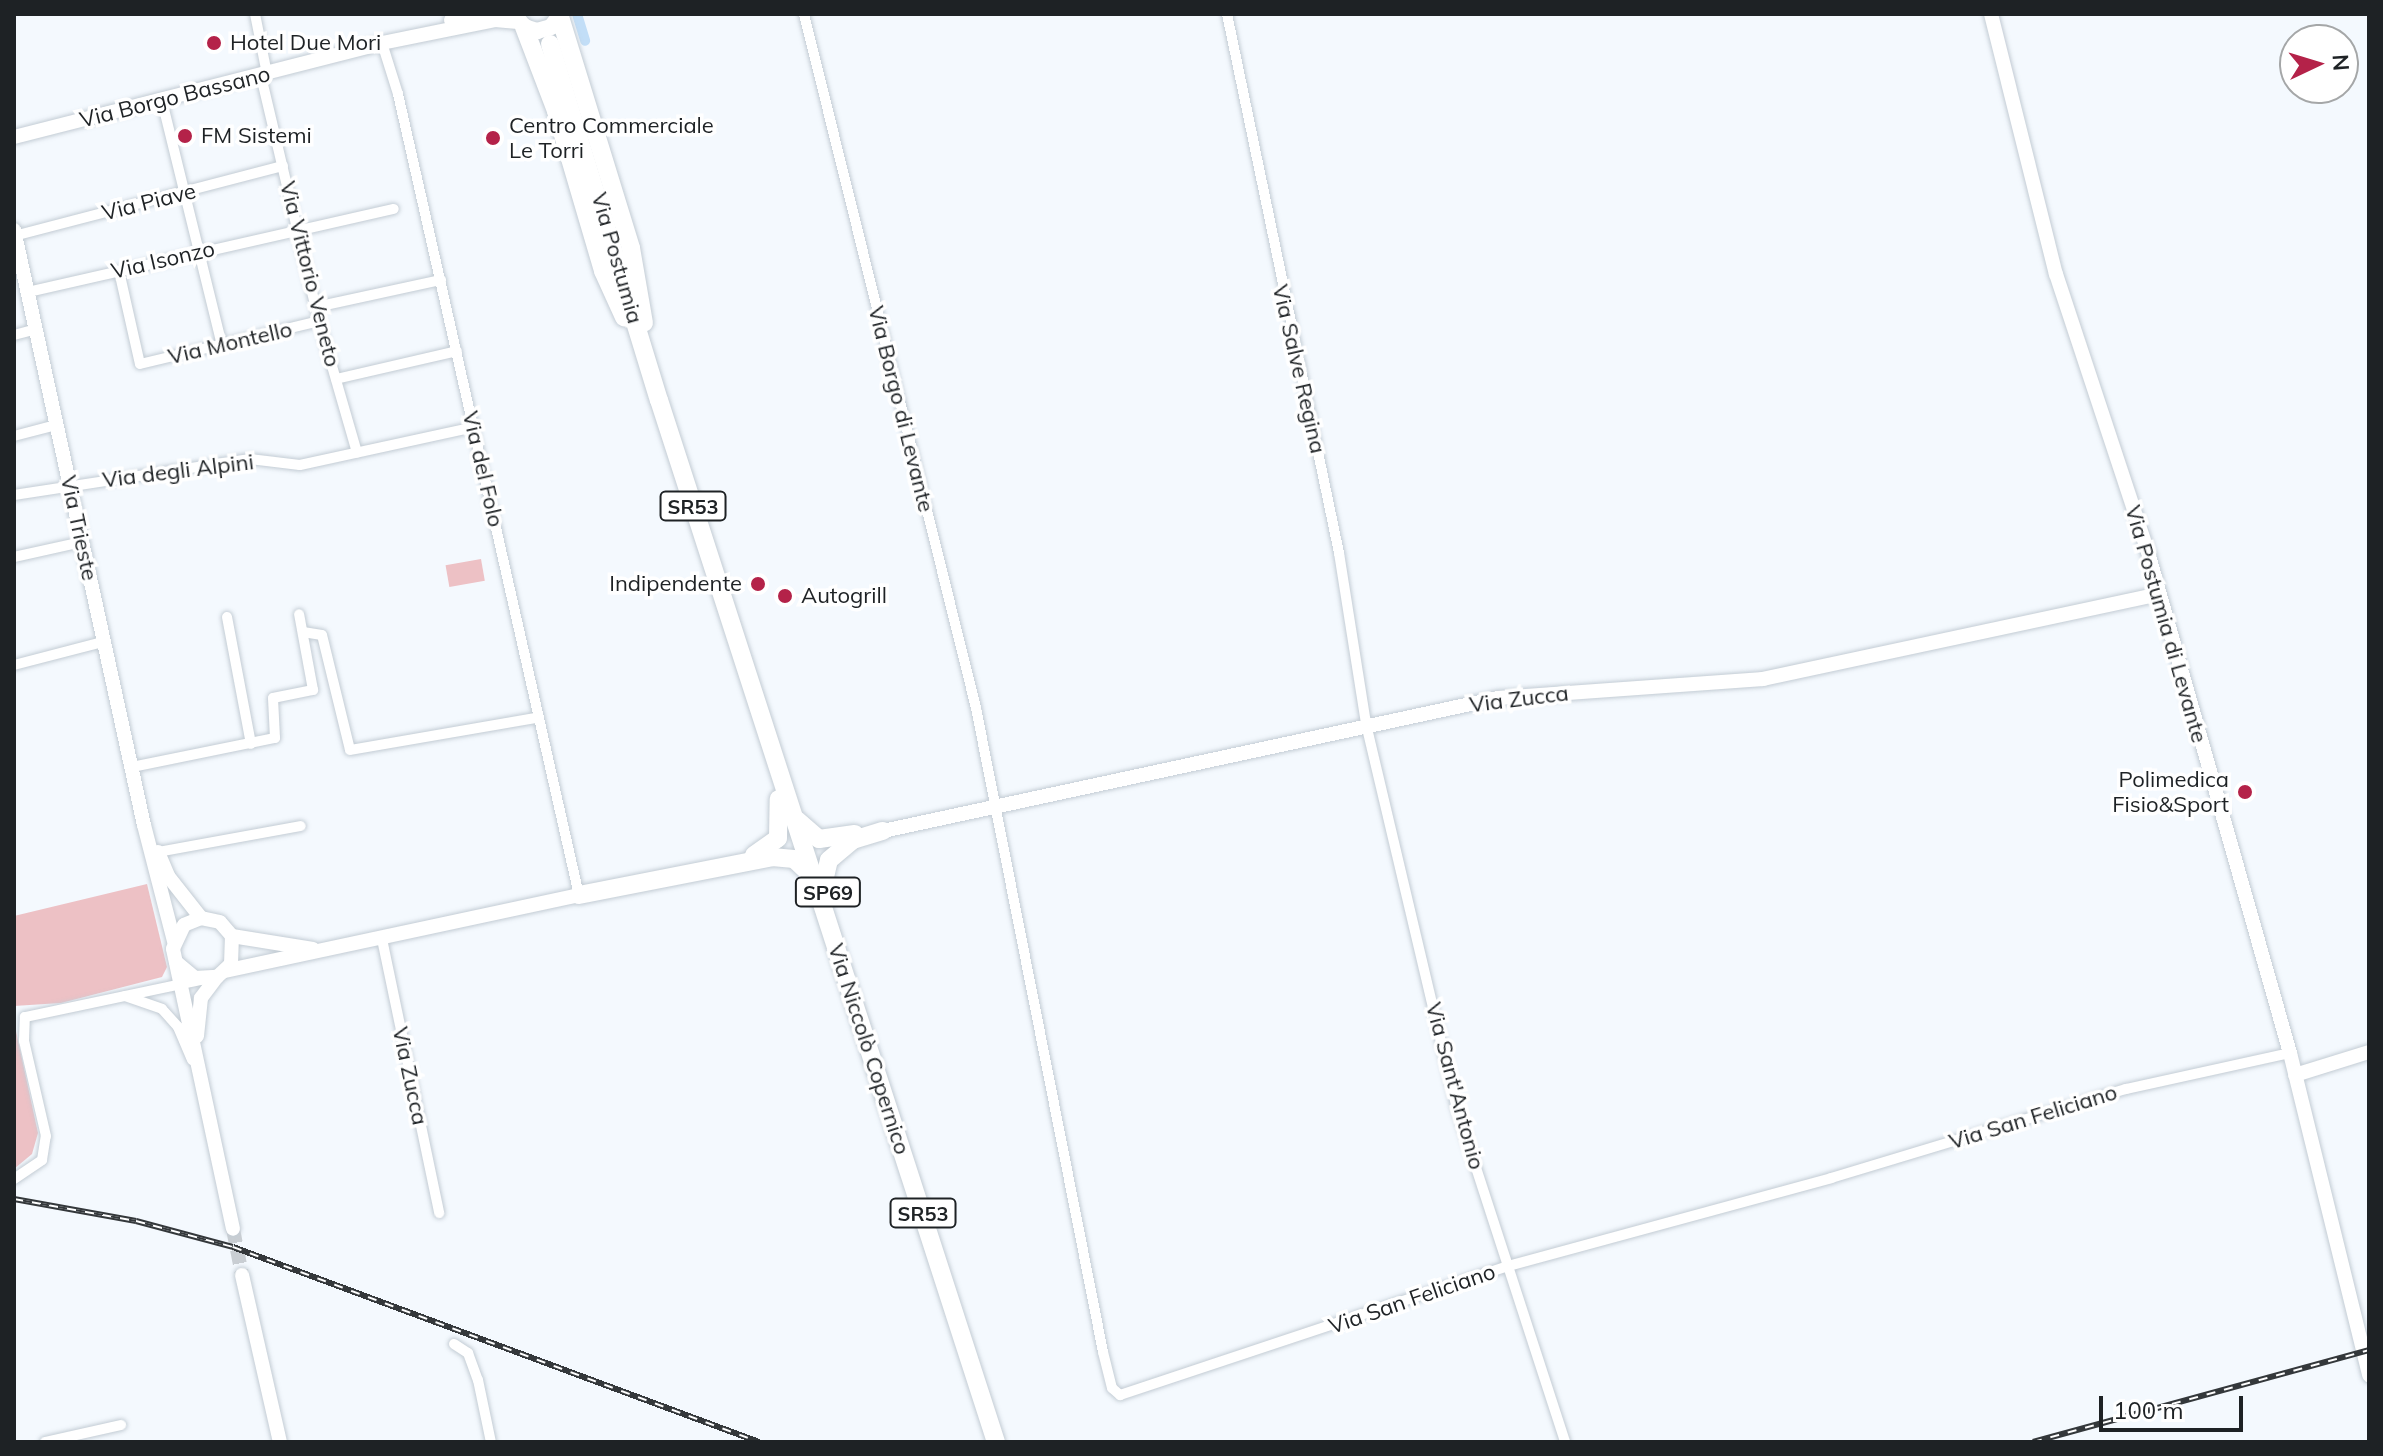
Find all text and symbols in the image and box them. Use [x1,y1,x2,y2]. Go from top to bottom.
north arrow [2279,24,2359,104]
place label: Hotel Due Mori [230,30,381,56]
marker: Hotel Due Mori [205,34,223,52]
text: N [2326,53,2355,72]
street label: Via Borgo Bassano [77,61,273,133]
place label: Centro Commerciale Le Torri [509,112,714,164]
place label: FM Sistemi [201,123,312,149]
marker: FM Sistemi [176,127,194,145]
marker: Centro Commerciale Le Torri [484,129,502,147]
street label: Via Piave [99,178,199,226]
street label: Via Vittorio Veneto [274,179,346,369]
street label: Via Postumia [586,190,648,326]
street label: Via Isonzo [109,235,217,285]
street label: Via Salve Regina [1267,282,1331,456]
street label: Via Borgo di Levante [863,303,939,515]
street label: Via Montello [165,316,295,370]
street label: Via del Folo [457,409,509,529]
street label: Via degli Alpini [101,449,255,493]
street label: Via Trieste [55,473,103,583]
road number: SR53 [659,490,727,522]
street label: Via Postumia di Levante [2119,502,2213,746]
place label: Indipendente [609,571,742,597]
marker: Indipendente [749,575,767,593]
place label: Autogrill [801,583,887,609]
marker: Autogrill [776,587,794,605]
street label: Via Zucca [1468,680,1570,718]
place label: Polimedica Fisio&Sport [2112,766,2229,818]
marker: Polimedica Fisio&Sport [2236,783,2254,801]
road number: SP69 [794,876,862,908]
street label: Via Niccolò Copernico [822,940,916,1158]
street label: Via Sant'Antonio [1420,1000,1490,1172]
street label: Via Zucca [387,1024,433,1128]
street label: Via San Feliciano [1946,1079,2120,1155]
road number: SR53 [889,1197,957,1229]
street label: Via San Feliciano [1325,1258,1499,1340]
scale bar [2103,1380,2247,1430]
text: 100 m [2113,1395,2184,1425]

